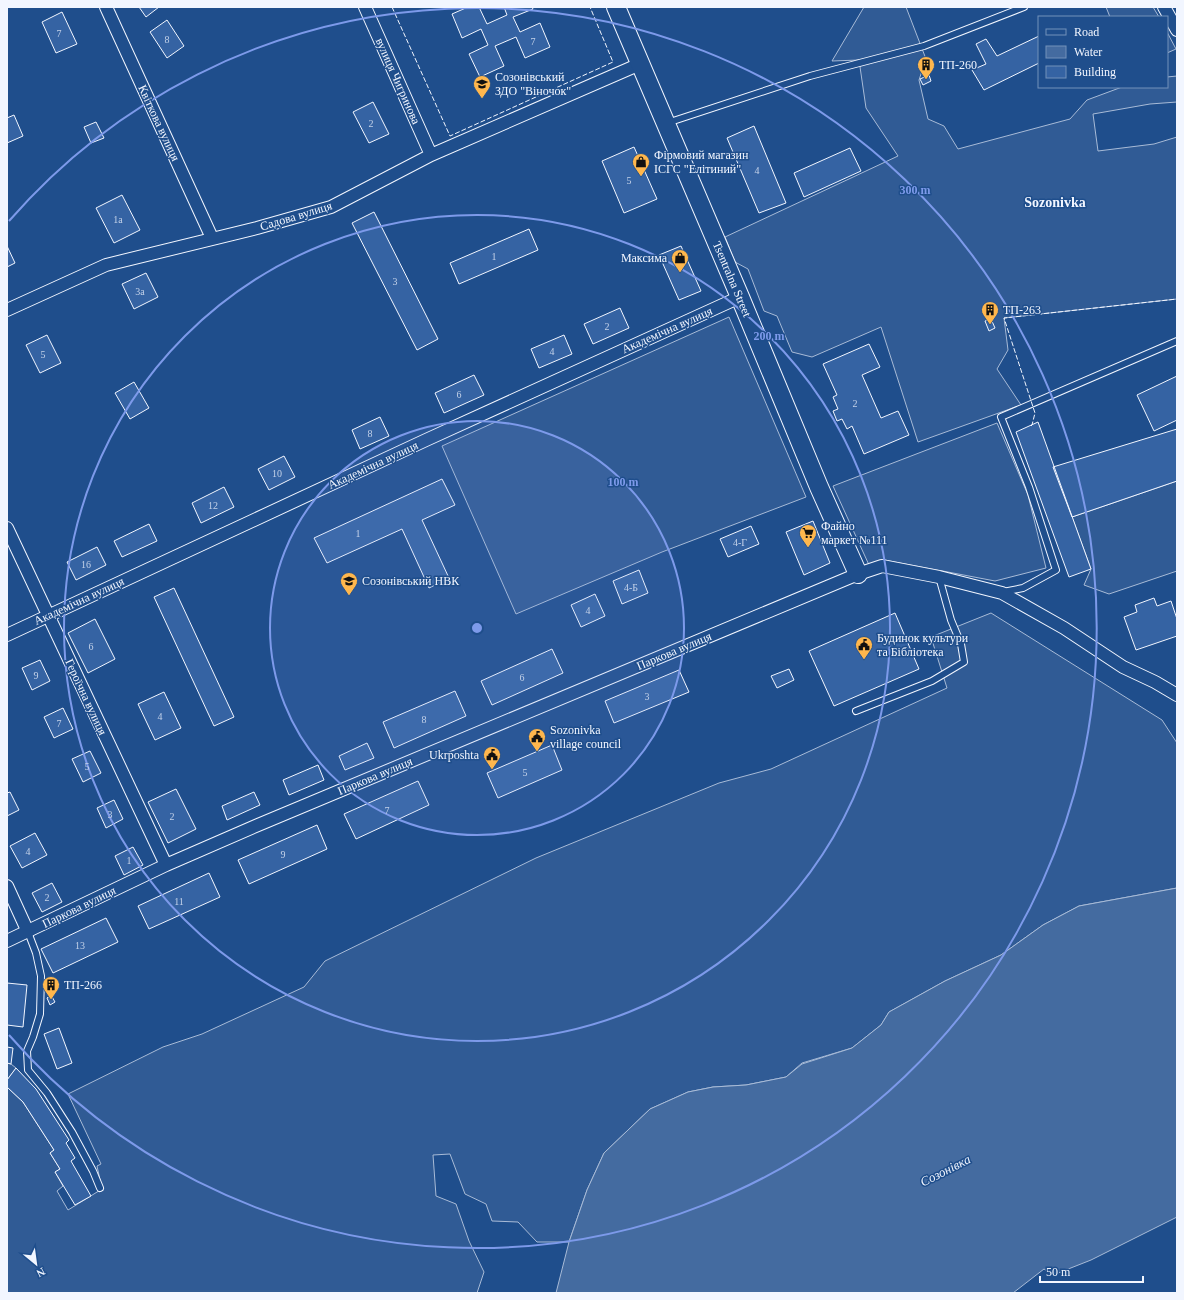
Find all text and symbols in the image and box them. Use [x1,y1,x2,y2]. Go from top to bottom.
legend [1038,16,1168,88]
text: Road [1074,25,1099,39]
house number: 7 [57,28,62,39]
house number: 8 [165,34,170,45]
street label: вулиця Чигринова [373,36,424,127]
house number: 7 [531,36,536,47]
text: Water [1074,45,1102,59]
building icon: ТП-260 [916,55,936,80]
place label: ТП-260 [939,58,977,72]
text: Building [1074,65,1116,79]
place label: Созонівський ЗДО "Віночок" [495,70,571,98]
school or university icon: Созонівський ЗДО "Віночок" [472,74,492,99]
street label: Квіткова вулиця [135,83,183,164]
house number: 2 [369,118,374,129]
place label: Фірмовий магазин ІСГС "Елітиний" [654,148,749,176]
shop icon: Фірмовий магазин ІСГС "Елітиний" [631,152,651,177]
house number: 4 [755,165,760,176]
house number: 5 [627,175,632,186]
text: 300 m [900,183,931,197]
district label: Sozonivka [1024,195,1086,210]
street label: Садова вулиця [258,198,334,234]
house number: 1а [113,214,123,225]
street label: Tsentralna Street [710,239,754,320]
shop icon: Максима [670,248,690,273]
house number: 1 [492,251,497,262]
place label: Максима [621,251,668,265]
house number: 3 [393,276,398,287]
house number: 3а [135,286,145,297]
building icon: ТП-263 [980,300,1000,325]
place label: ТП-263 [1003,303,1041,317]
street label: Академічна вулиця [619,304,715,356]
house number: 2 [605,321,610,332]
text: 200 m [754,329,785,343]
house number: 4 [550,346,555,357]
house number: 5 [41,349,46,360]
house number: 6 [457,389,462,400]
house number: 2 [853,398,858,409]
house number: 8 [368,428,373,439]
street label: Академічна вулиця [326,438,421,492]
house number: 10 [272,468,282,479]
text: 100 m [608,475,639,489]
house number: 12 [208,500,218,511]
place label: Файно маркет №111 [821,519,888,547]
supermarket icon: Файно маркет №111 [798,523,818,548]
house number: 1 [356,528,361,539]
house number: 4-Г [733,537,747,548]
house number: 16 [81,559,91,570]
school or university icon: Созонівський НВК [339,571,359,596]
street label: Академічна вулиця [32,574,127,628]
place label: Созонівський НВК [362,574,460,588]
house number: 4-Б [624,582,638,593]
house number: 4 [586,605,591,616]
centre of rings [470,621,484,635]
street label: Паркова вулиця [634,629,714,673]
place label: Будинок культури та Бібліотека [877,631,969,659]
public building icon: Будинок культури та Бібліотека [854,635,874,660]
house number: 6 [89,641,94,652]
street label: Героїчна вулиця [62,657,110,738]
house number: 9 [34,670,39,681]
house number: 6 [520,672,525,683]
house number: 3 [645,691,650,702]
house number: 4 [158,711,163,722]
house number: 8 [422,714,427,725]
house number: 7 [57,718,62,729]
place label: Sozonivka village council [550,723,622,751]
public building icon: Sozonivka village council [527,727,547,752]
public building icon: Ukrposhta [482,745,502,770]
place label: Ukrposhta [429,748,480,762]
street label: Паркова вулиця [335,754,415,798]
house number: 5 [85,761,90,772]
house number: 5 [523,767,528,778]
house number: 7 [385,805,390,816]
house number: 3 [108,809,113,820]
house number: 2 [170,811,175,822]
house number: 4 [26,846,31,857]
house number: 9 [281,849,286,860]
house number: 1 [127,855,132,866]
street label: Паркова вулиця [40,883,119,931]
house number: 2 [45,892,50,903]
house number: 11 [174,896,184,907]
house number: 13 [75,940,85,951]
building icon: ТП-266 [41,975,61,1000]
place label: ТП-266 [64,978,102,992]
water label: Созонівка [918,1151,973,1189]
north arrow [16,1244,56,1284]
scale bar [1040,1258,1143,1284]
text: 50 m [1046,1265,1071,1279]
text: N [34,1266,47,1280]

